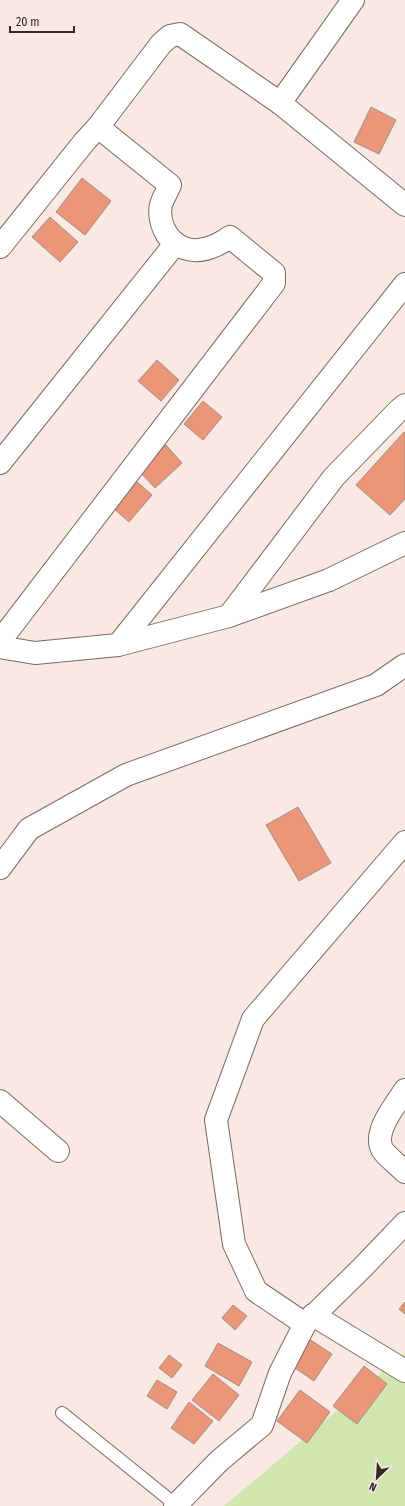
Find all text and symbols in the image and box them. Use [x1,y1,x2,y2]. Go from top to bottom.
scale bar [10,8,74,34]
text: 20 m [16,15,40,29]
north arrow [357,1458,397,1498]
text: N [367,1479,379,1494]

